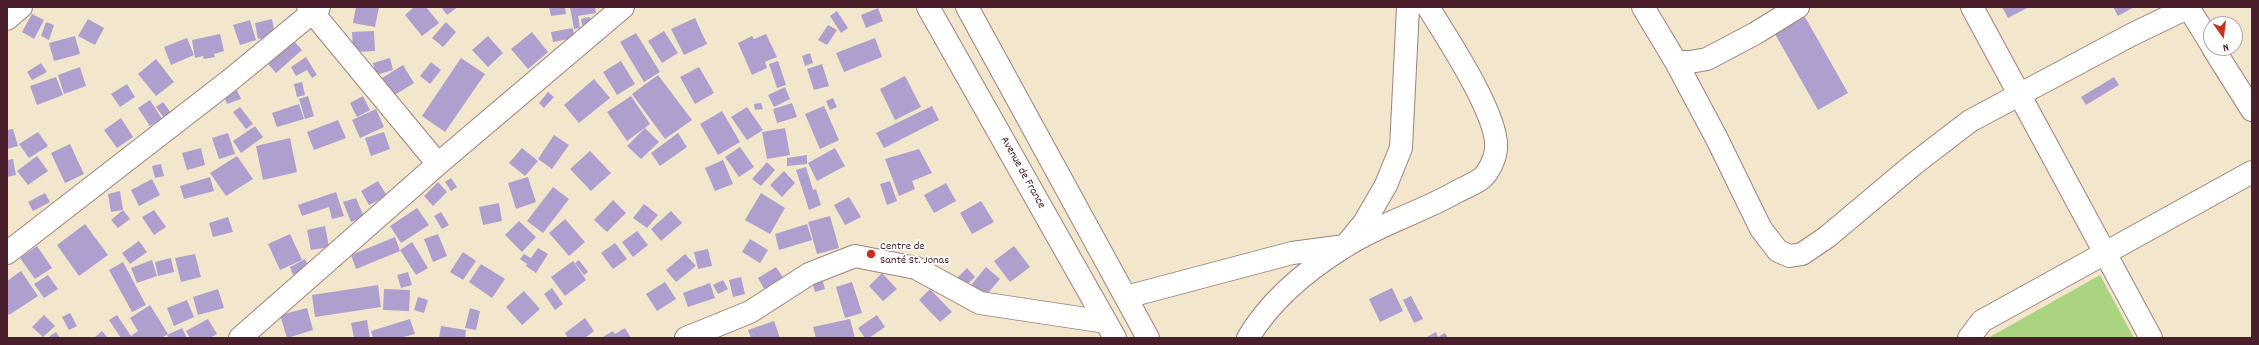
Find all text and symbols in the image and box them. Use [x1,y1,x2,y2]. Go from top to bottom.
north arrow [2203,16,2243,56]
text: N [2221,38,2230,55]
street label: Avenue de France [996,134,1048,212]
place label: Centre de Santé St. Jonas [880,240,949,268]
marker: Centre de Santé St. Jonas [865,248,877,260]

